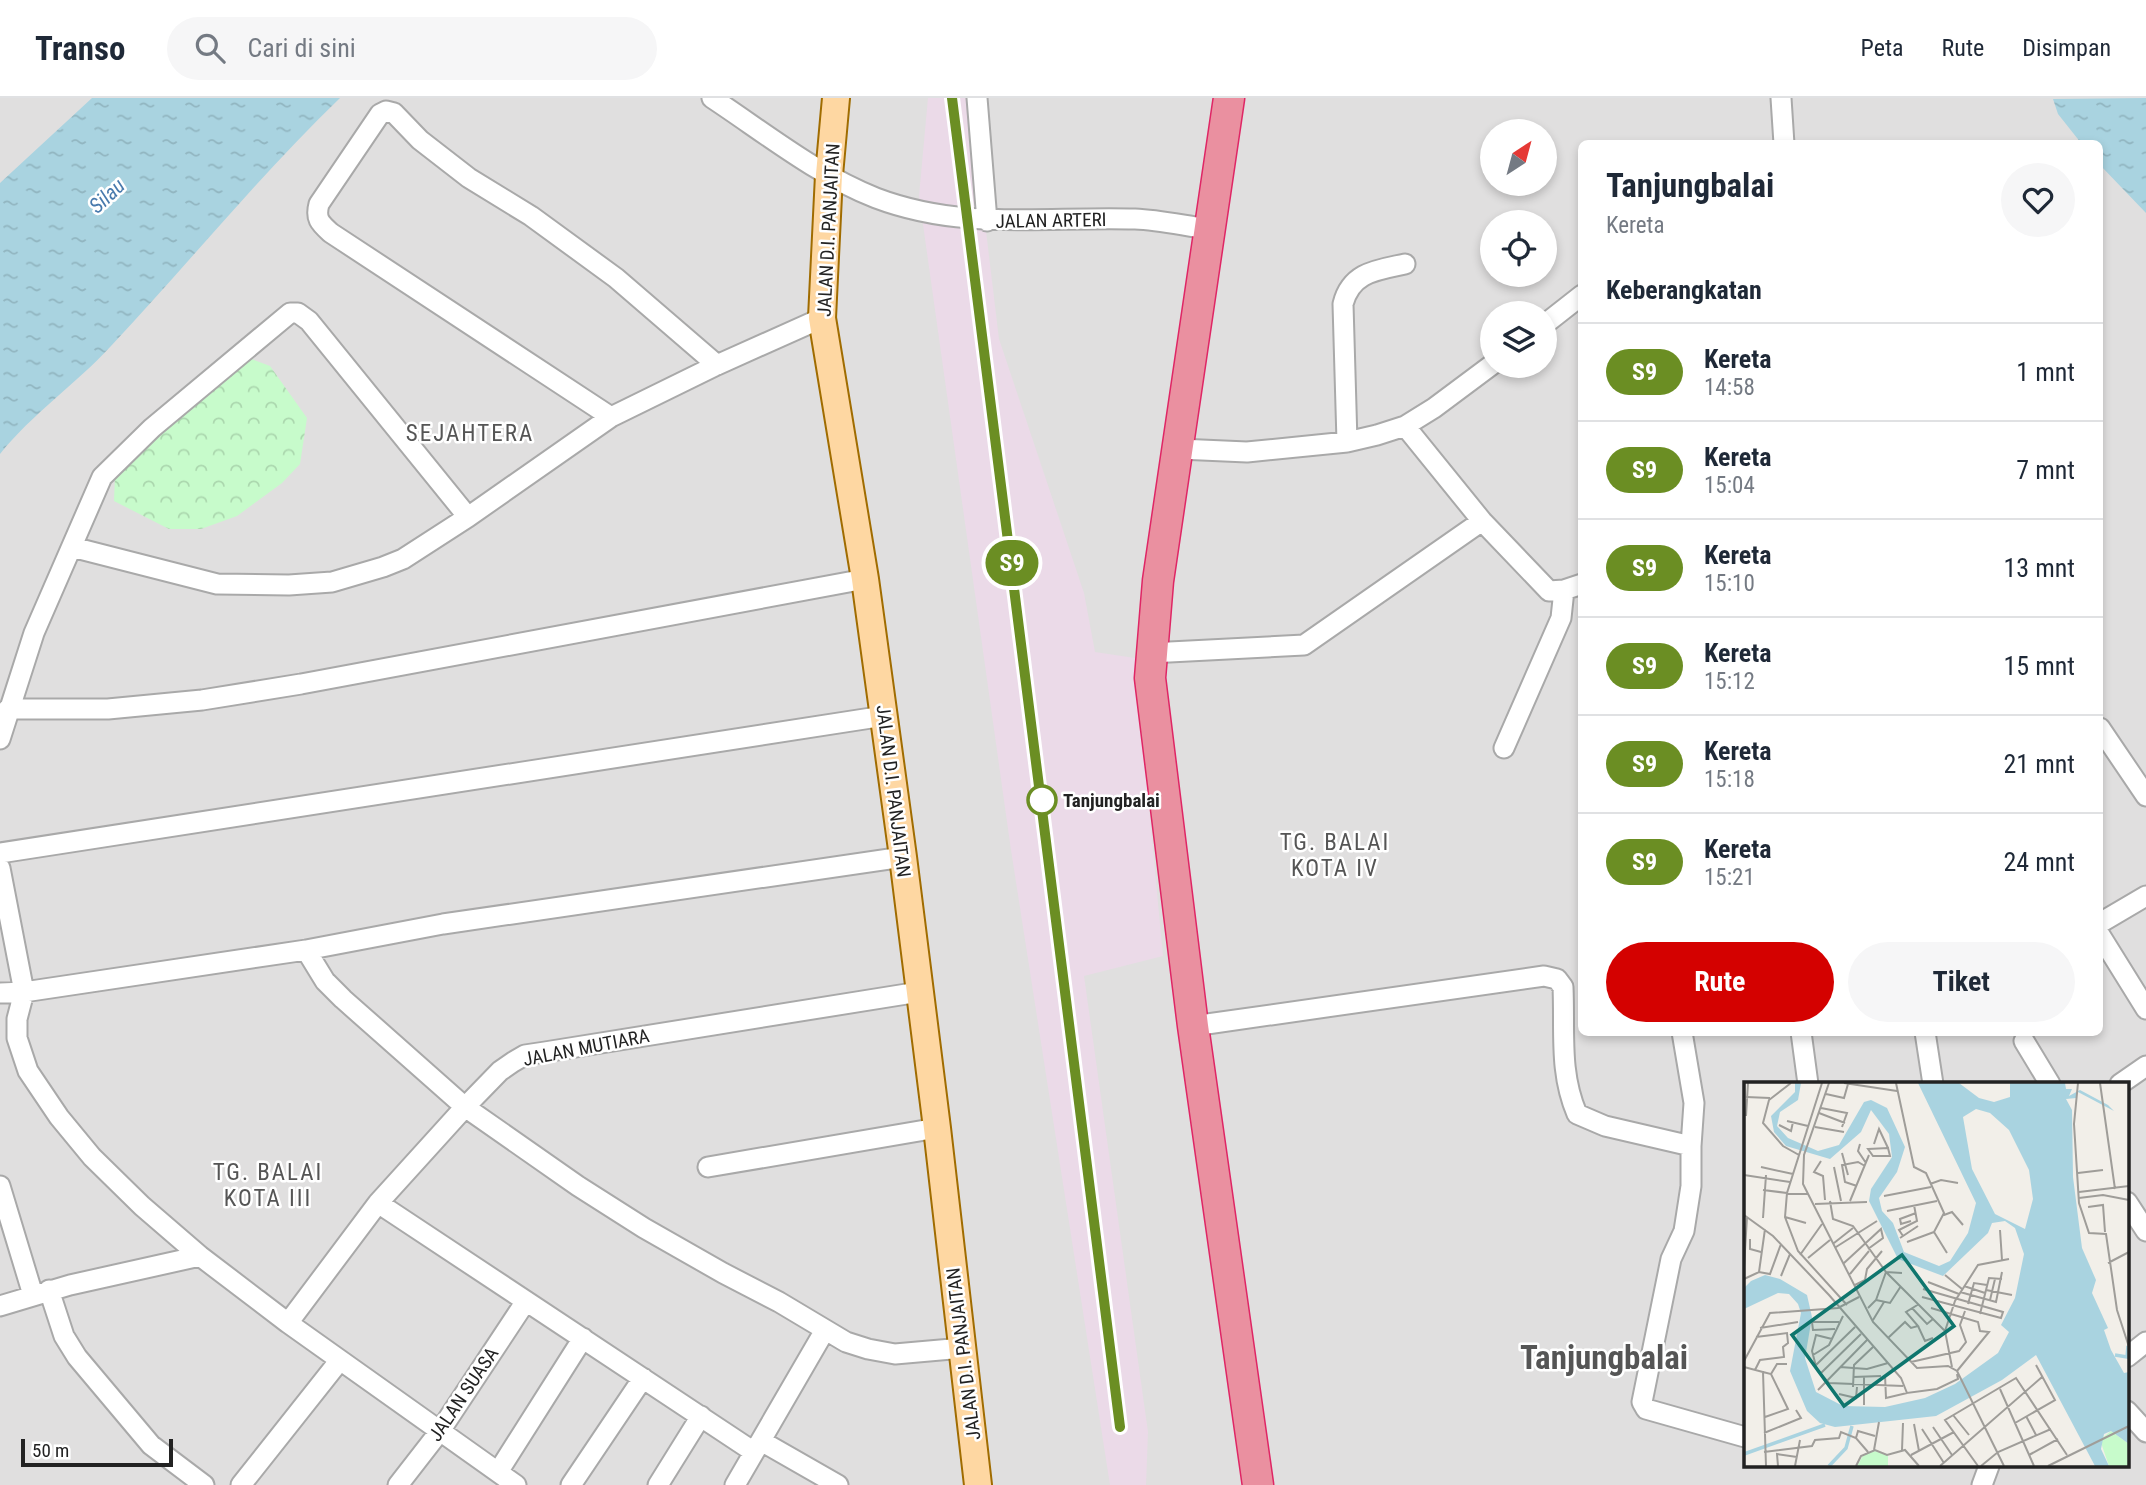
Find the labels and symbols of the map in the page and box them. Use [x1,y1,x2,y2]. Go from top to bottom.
north arrow [1480,119,1558,196]
street label: JALAN D.I. PANJAITAN [812,143,845,317]
water label: Silau [84,174,130,218]
street label: JALAN ARTERI [995,208,1107,233]
district label: SEJAHTERA [406,420,534,447]
line badge: S9 [981,540,1044,586]
street label: JALAN D.I. PANJAITAN [872,704,915,879]
marker: Tanjungbalai [1027,785,1057,815]
place label: Tanjungbalai [1063,789,1160,812]
district label: TG. BALAI KOTA IV [1280,829,1390,882]
street label: JALAN MUTIARA [521,1024,651,1071]
inset map [1744,1082,2128,1468]
district label: TG. BALAI KOTA III [213,1159,323,1212]
street label: JALAN D.I. PANJAITAN [942,1266,985,1441]
district label: Tanjungbalai [1520,1338,1688,1377]
street label: JALAN SUASA [424,1343,503,1446]
scale bar [21,1436,173,1468]

